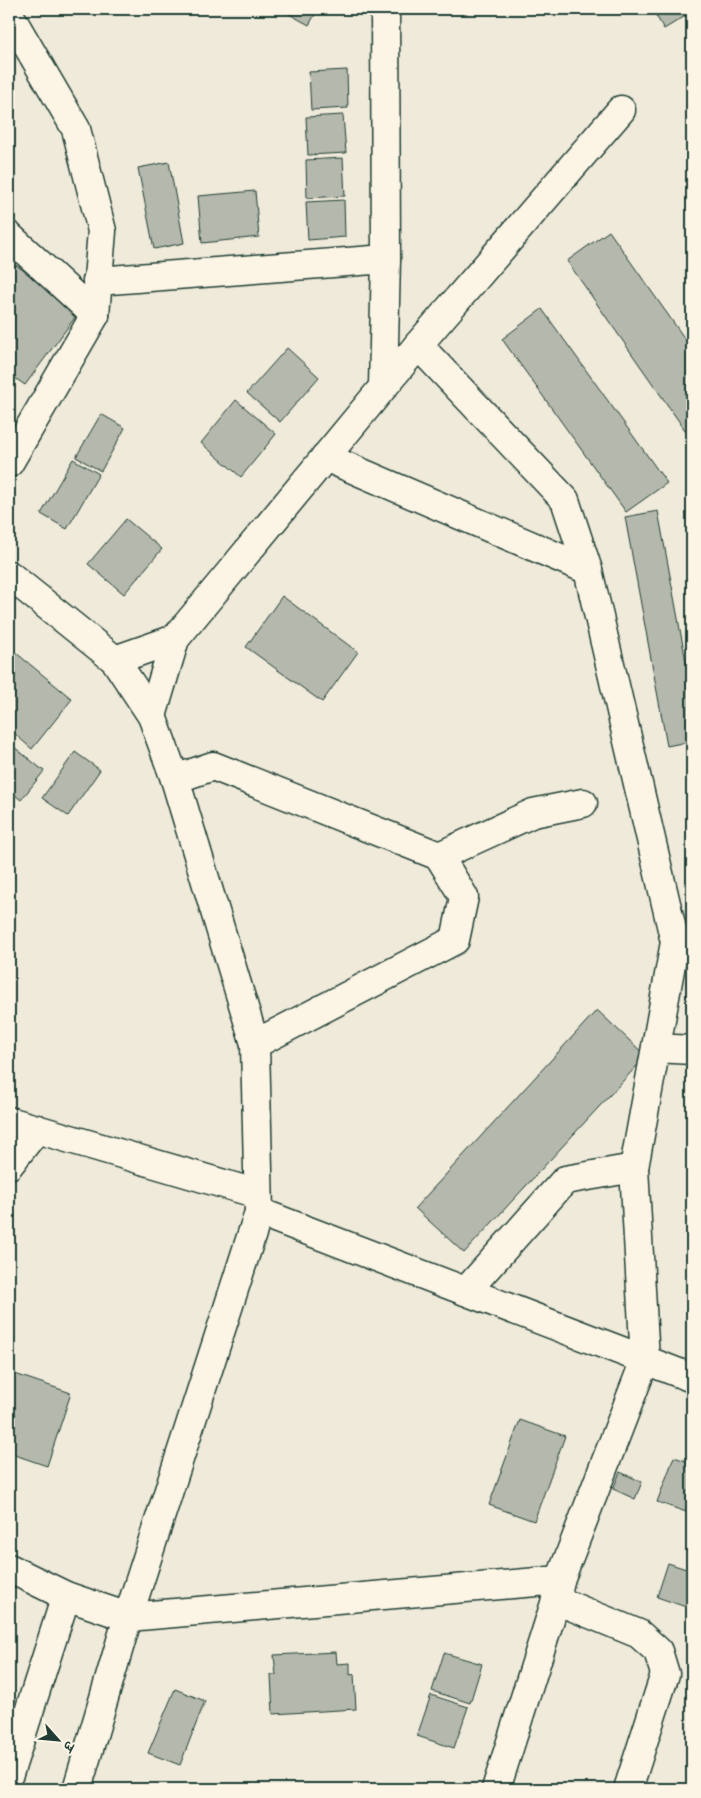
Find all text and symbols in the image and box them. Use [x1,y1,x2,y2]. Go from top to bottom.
north arrow [32,1716,82,1766]
text: उ [55,1737,80,1757]

